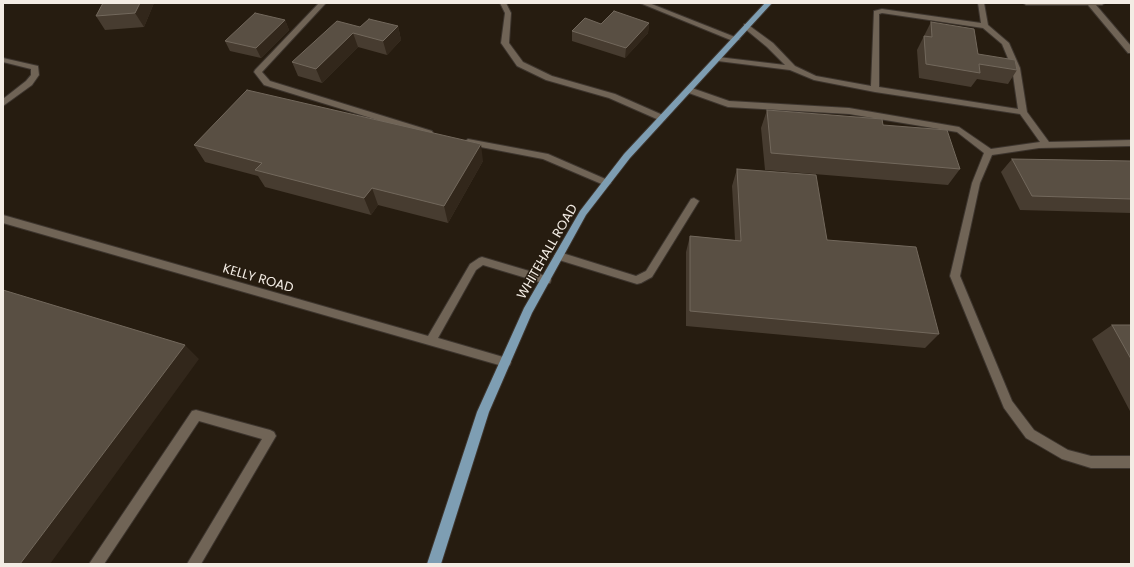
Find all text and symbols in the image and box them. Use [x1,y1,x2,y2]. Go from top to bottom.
street label: WHITEHALL ROAD [514,202,582,302]
street label: KELLY ROAD [221,261,295,297]

